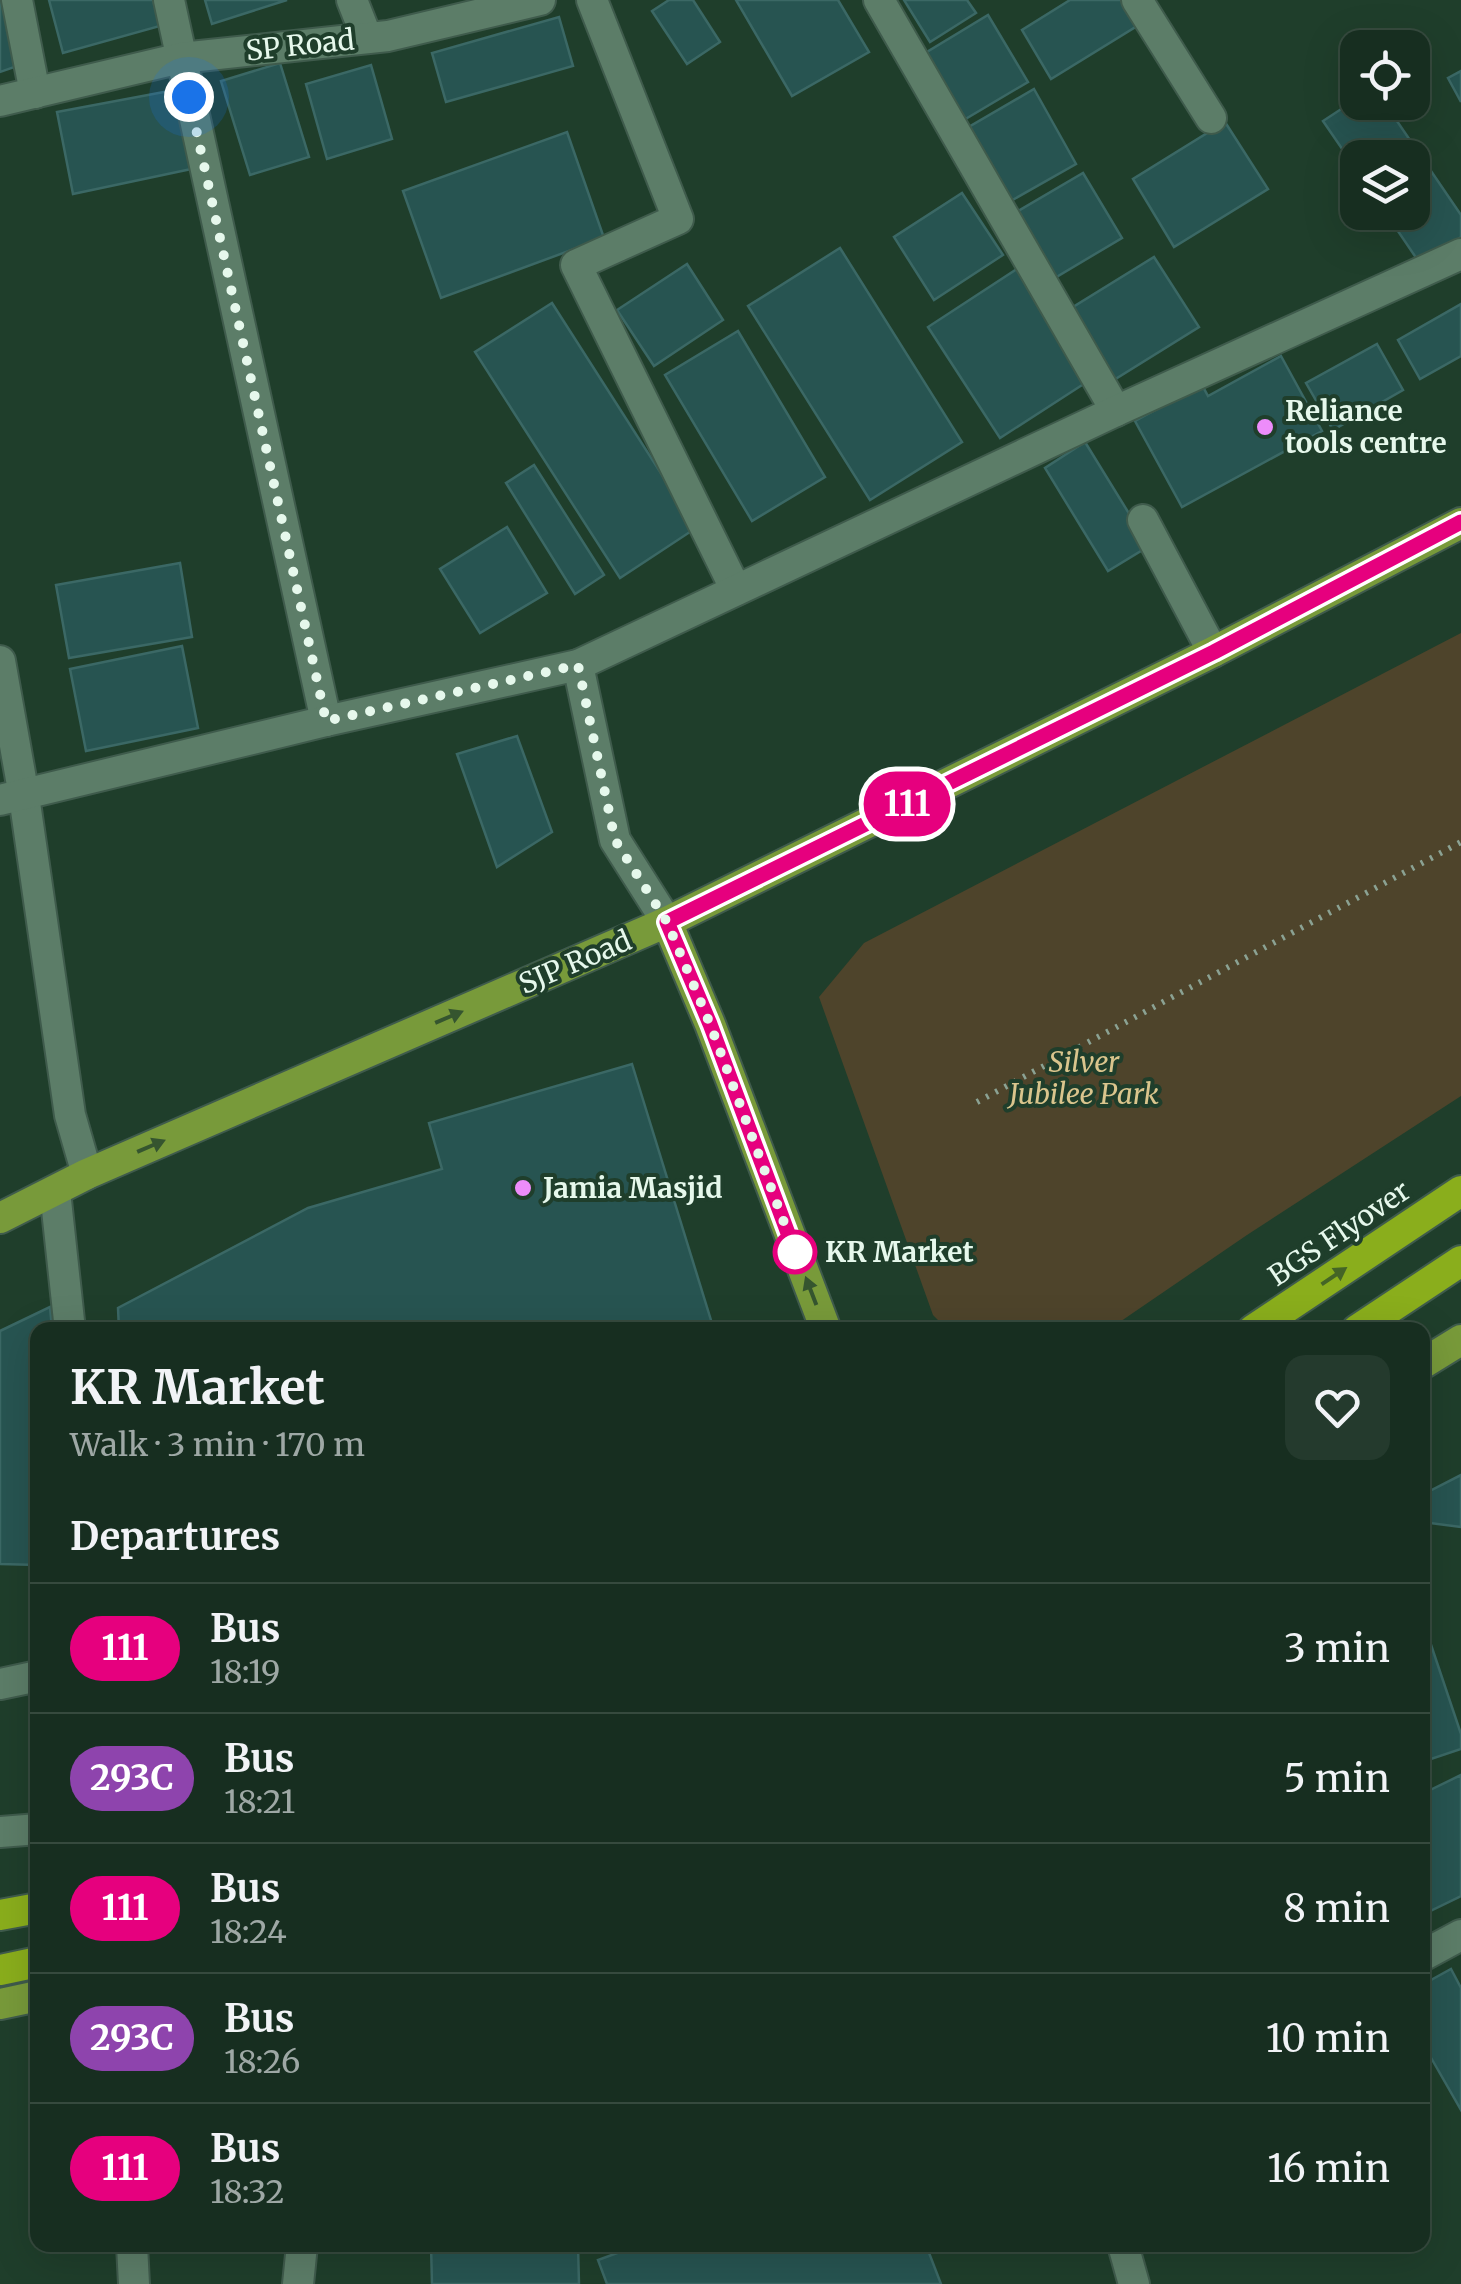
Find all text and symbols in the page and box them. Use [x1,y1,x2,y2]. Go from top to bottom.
street label: SP Road [244,21,356,69]
map controls [1340,30,1430,230]
button: locate [1340,30,1430,120]
your location [164,72,214,122]
button: layers [1340,140,1430,230]
place label: Reliance tools centre [1285,393,1447,461]
marker: Reliance tools centre [1254,416,1276,438]
line badge: 111 [850,772,964,836]
text: 111 [884,782,930,826]
street label: SJP Road [513,922,637,1002]
one-way arrow [434,1009,464,1025]
park label: Silver Jubilee Park [1006,1044,1159,1112]
one-way arrow [136,1138,166,1154]
place label: Jamia Masjid [542,1170,723,1206]
street label: BGS Flyover [1261,1172,1417,1294]
marker: Jamia Masjid [512,1177,534,1199]
marker: KR Market [774,1231,816,1273]
place label: KR Market [825,1234,974,1270]
one-way arrow [1320,1267,1347,1286]
one-way arrow [802,1276,818,1306]
button: heart [1285,1355,1390,1460]
text: KR Market [70,1357,325,1417]
text: Walk · 3 min · 170 m [70,1425,365,1465]
text: Departures [70,1513,280,1560]
text: Bus [210,1605,280,1652]
text: 3 min [1284,1625,1390,1672]
text: 111 [102,1626,148,1670]
text: 18:19 [210,1652,280,1692]
text: Bus [224,1735,294,1782]
text: 5 min [1284,1755,1390,1802]
text: 293C [90,1756,174,1800]
text: 18:21 [224,1782,295,1822]
text: Bus [210,1865,280,1912]
text: 8 min [1283,1885,1390,1932]
text: 111 [102,1886,148,1930]
text: 18:24 [210,1912,287,1952]
text: Bus [224,1995,294,2042]
text: 10 min [1266,2015,1390,2062]
text: 293C [90,2016,174,2060]
text: 18:26 [224,2042,300,2082]
text: Bus [210,2125,280,2172]
text: 16 min [1267,2145,1390,2192]
text: 111 [102,2146,148,2190]
text: 18:32 [210,2172,285,2212]

